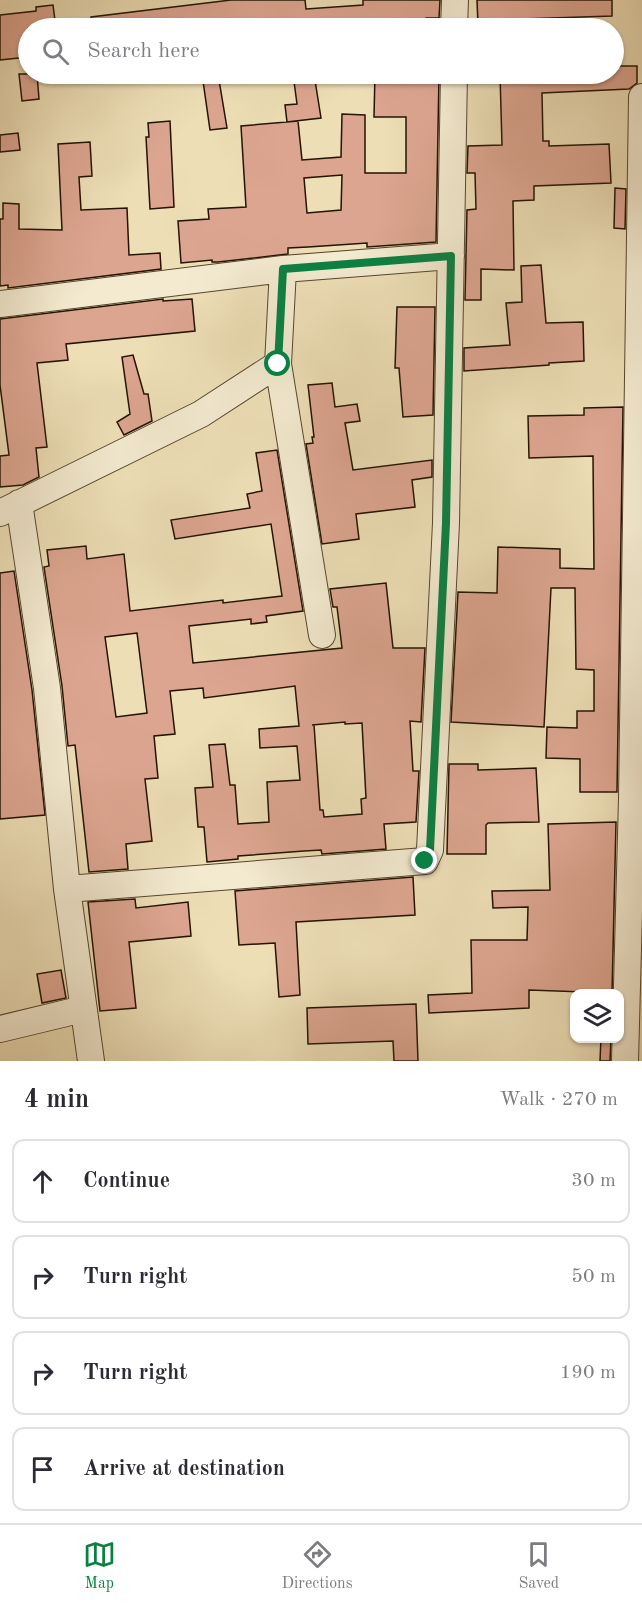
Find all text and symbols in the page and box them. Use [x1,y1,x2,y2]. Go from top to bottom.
search box [18,18,624,84]
icon: search [39,35,72,68]
text: Search here [87,40,200,62]
route start [264,350,290,376]
route end [411,847,437,873]
map controls [570,989,624,1043]
button: layers [570,989,624,1043]
text: 4 min [24,1087,89,1113]
text: Walk · 270 m [499,1090,618,1110]
icon: ahead [26,1165,59,1198]
text: Continue [83,1170,170,1192]
text: 30 m [571,1171,616,1191]
icon: right [26,1261,59,1294]
text: Turn right [83,1266,187,1288]
text: 50 m [571,1267,616,1287]
icon: right [26,1357,59,1390]
text: Turn right [83,1362,187,1384]
text: 190 m [560,1363,616,1383]
icon: arrive [26,1453,59,1486]
text: Arrive at destination [83,1458,285,1480]
tab: Map [83,1538,116,1594]
tab: Directions [282,1538,353,1594]
tab: Saved [518,1538,559,1594]

